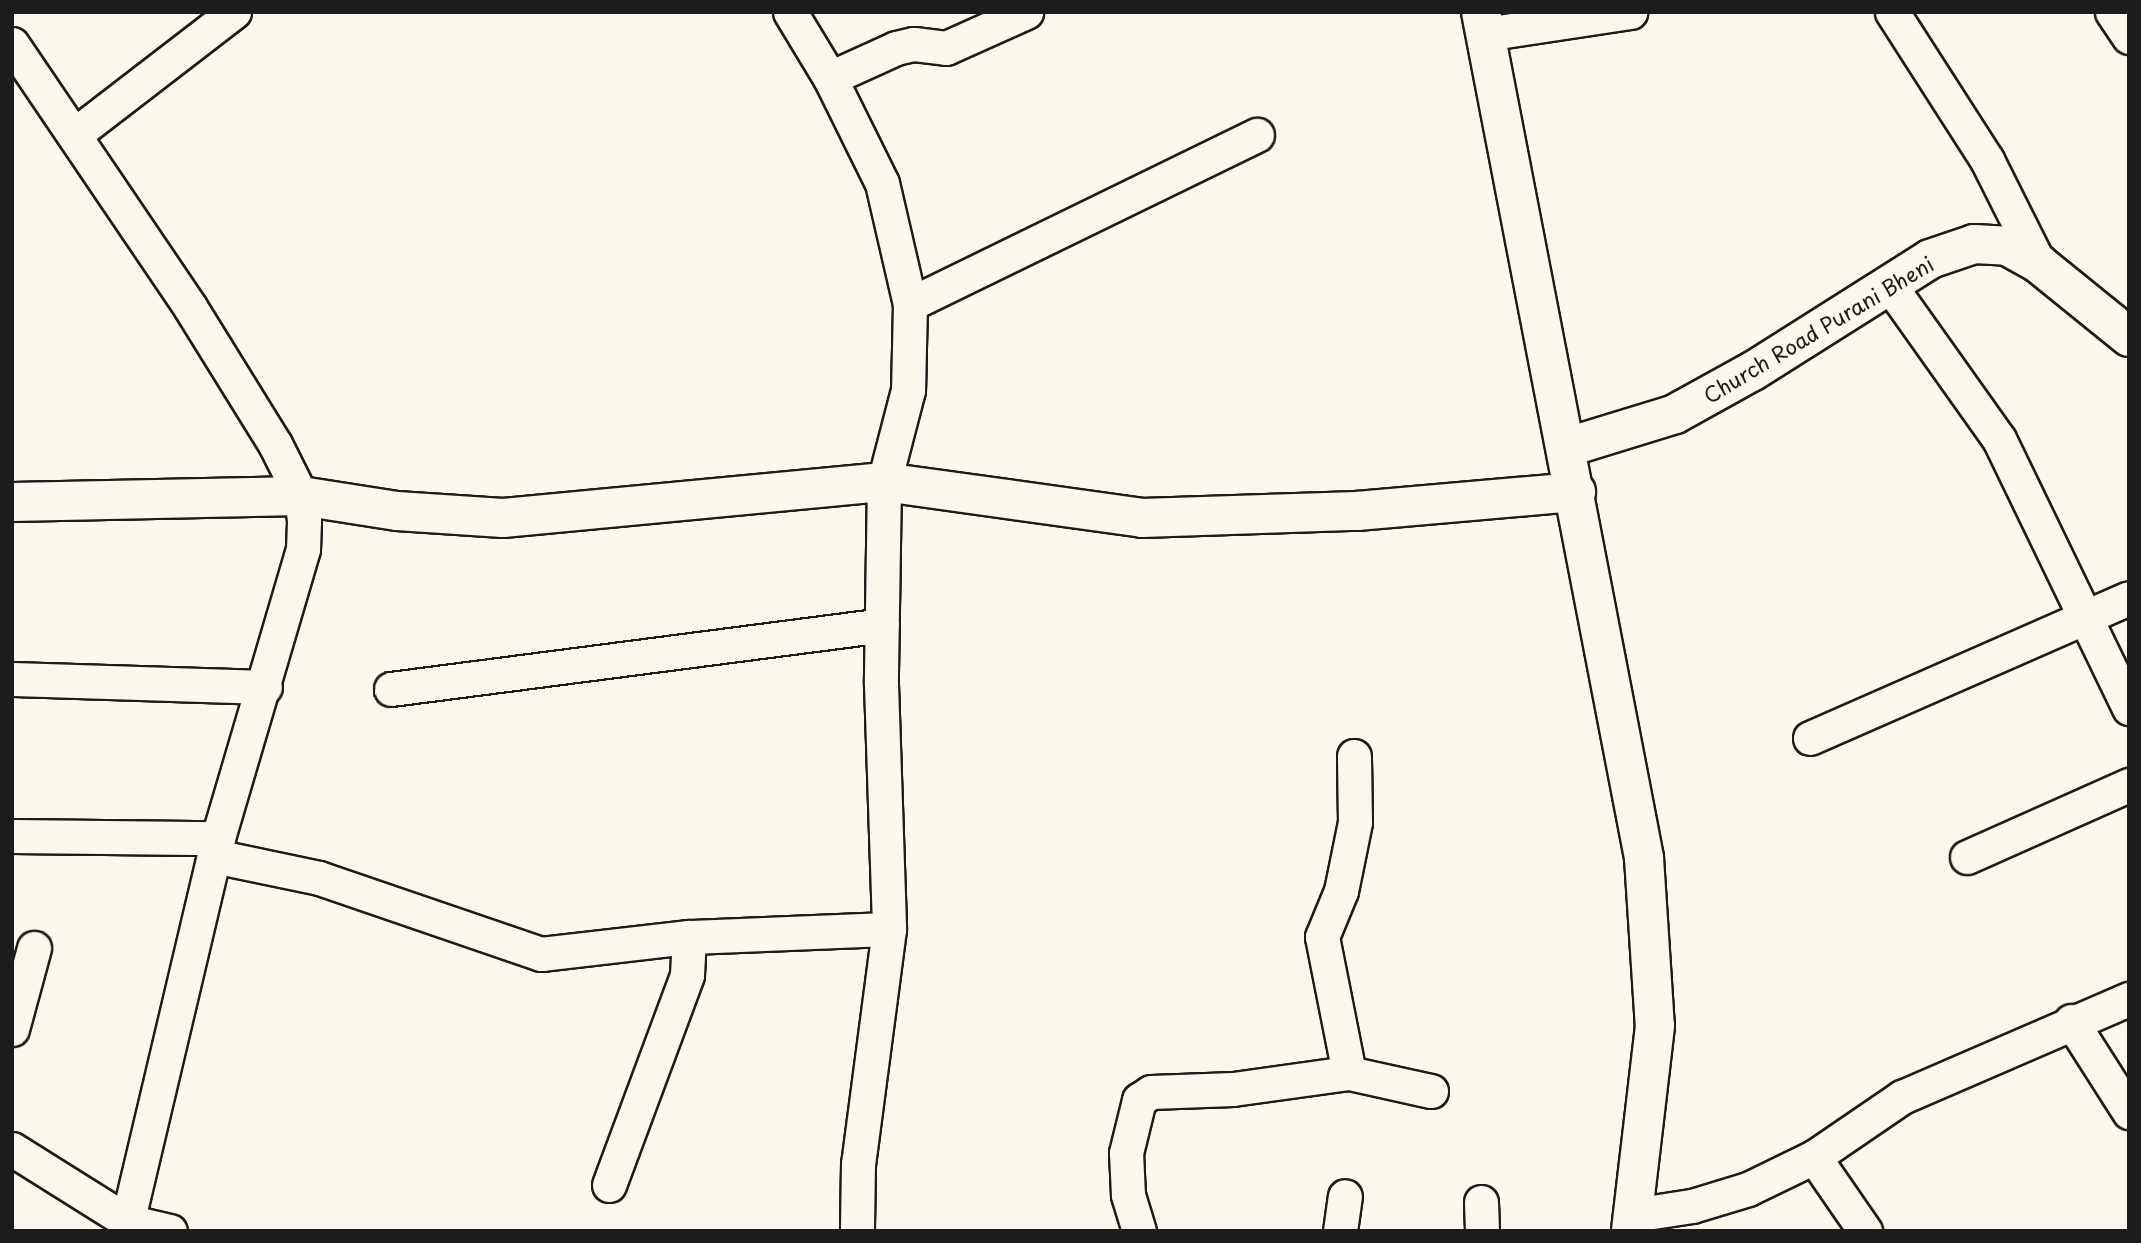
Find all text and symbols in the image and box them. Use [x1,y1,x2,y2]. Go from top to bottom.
street label: Church Road Purani Bheni [1698,250,1938,408]

